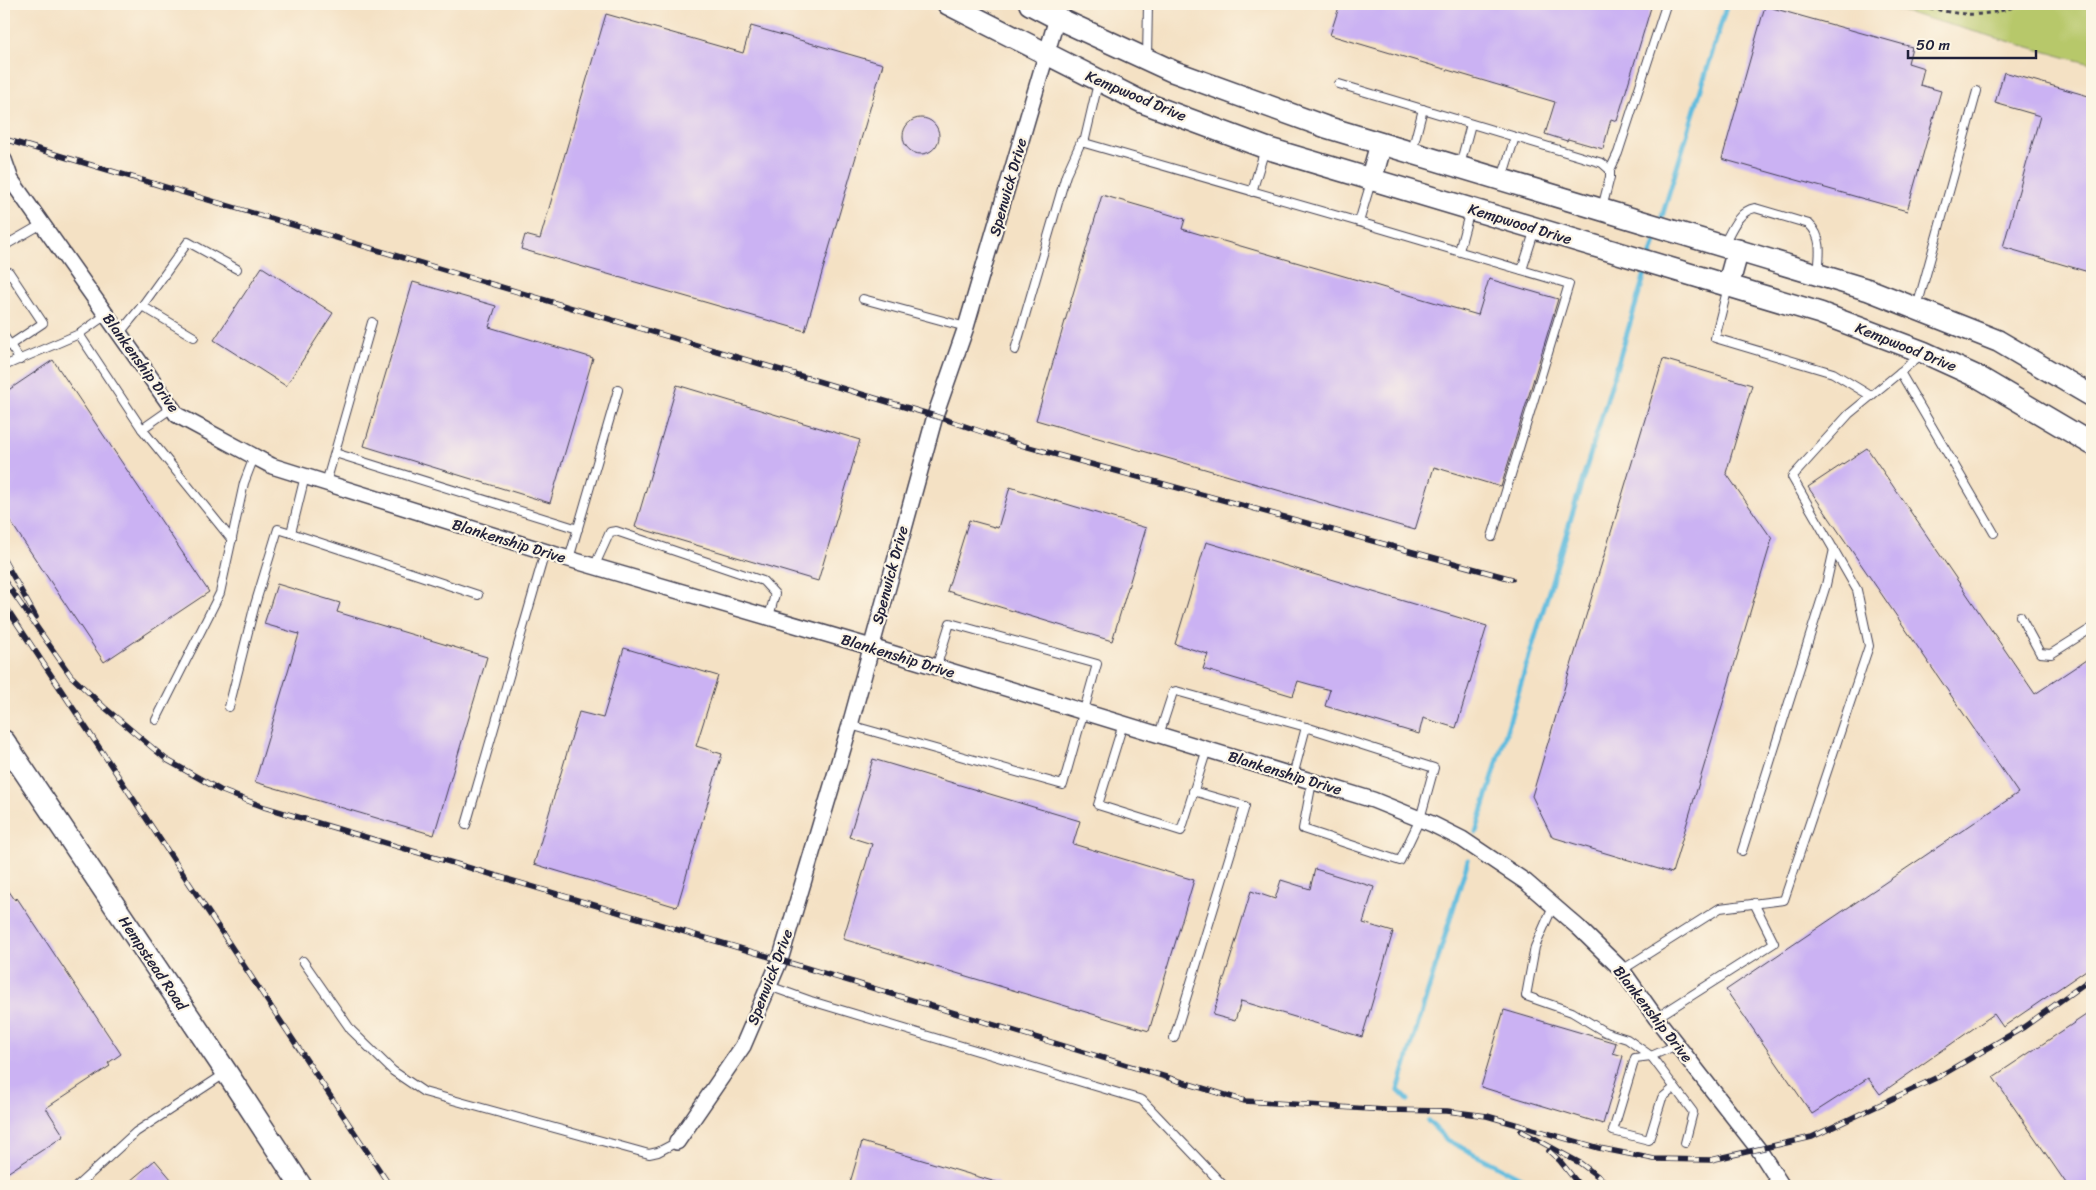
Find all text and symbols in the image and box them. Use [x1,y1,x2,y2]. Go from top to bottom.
scale bar [1908,28,2036,60]
text: 50 m [1916,32,1951,58]
street label: Kempwood Drive [1081,63,1191,129]
street label: Spenwick Drive [982,135,1034,239]
street label: Kempwood Drive [1465,196,1575,252]
street label: Blankenship Drive [96,308,186,419]
street label: Kempwood Drive [1851,315,1961,379]
street label: Blankenship Drive [449,511,569,571]
street label: Spenwick Drive [864,523,916,627]
street label: Blankenship Drive [838,626,958,686]
street label: Blankenship Drive [1225,743,1345,803]
street label: Hempstead Road [112,910,195,1017]
street label: Spenwick Drive [740,925,800,1029]
street label: Blankenship Drive [1606,960,1700,1069]

